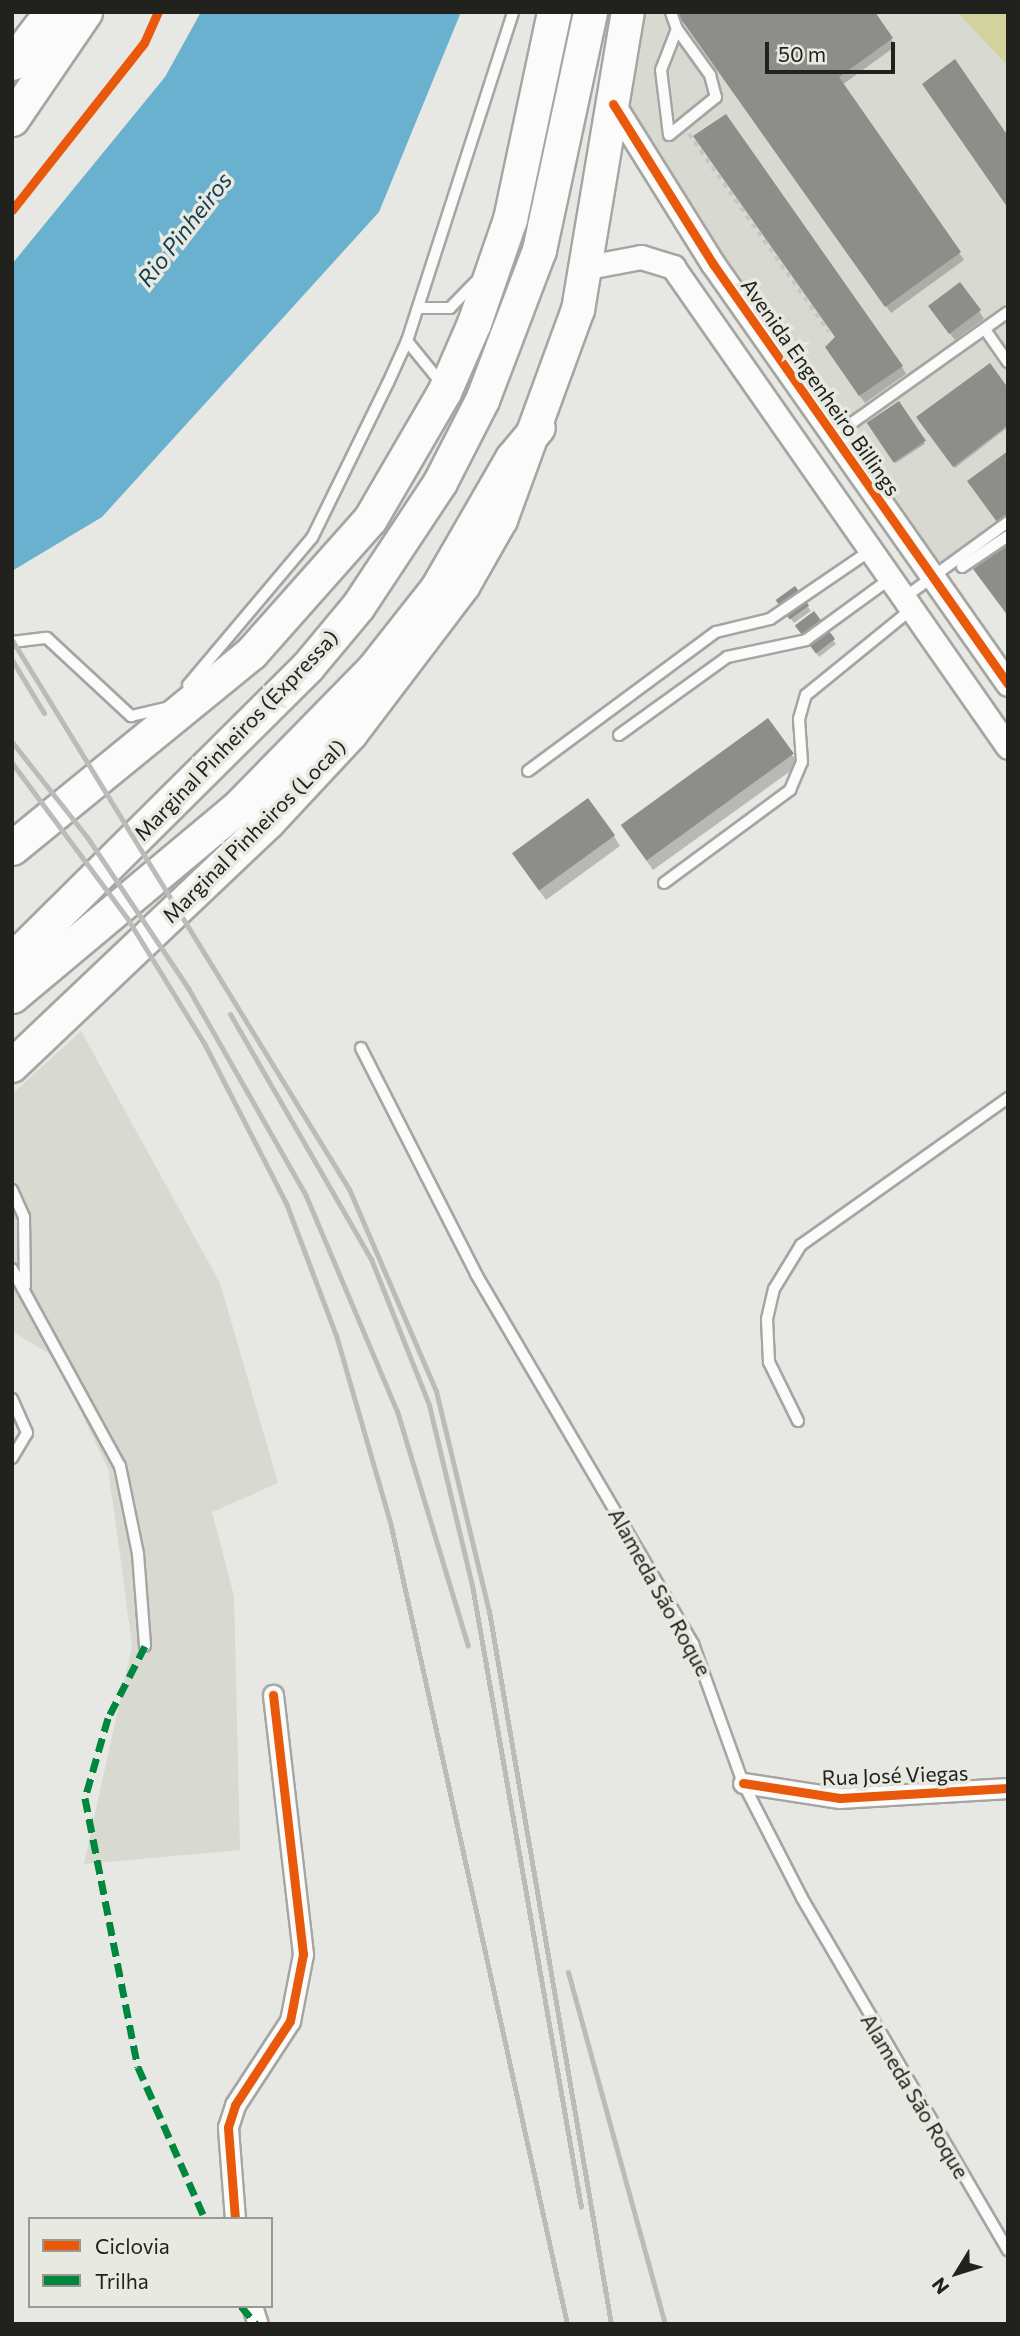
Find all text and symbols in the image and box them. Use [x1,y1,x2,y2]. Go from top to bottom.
scale bar [768,28,898,72]
text: 50 m [778,41,826,66]
water label: Rio Pinheiros [131,167,237,291]
street label: Avenida Engenheiro Billings [736,273,906,501]
street label: Marginal Pinheiros (Expressa) [129,625,343,845]
street label: Marginal Pinheiros (Local) [157,734,351,928]
street label: Alameda São Roque [603,1504,717,1680]
street label: Rua José Viegas [821,1760,969,1790]
street label: Alameda São Roque [856,2009,974,2183]
legend [28,2217,273,2308]
text: Ciclovia [95,2233,170,2258]
north arrow [922,2238,992,2308]
text: Trilha [95,2268,149,2293]
text: N [927,2274,954,2299]

